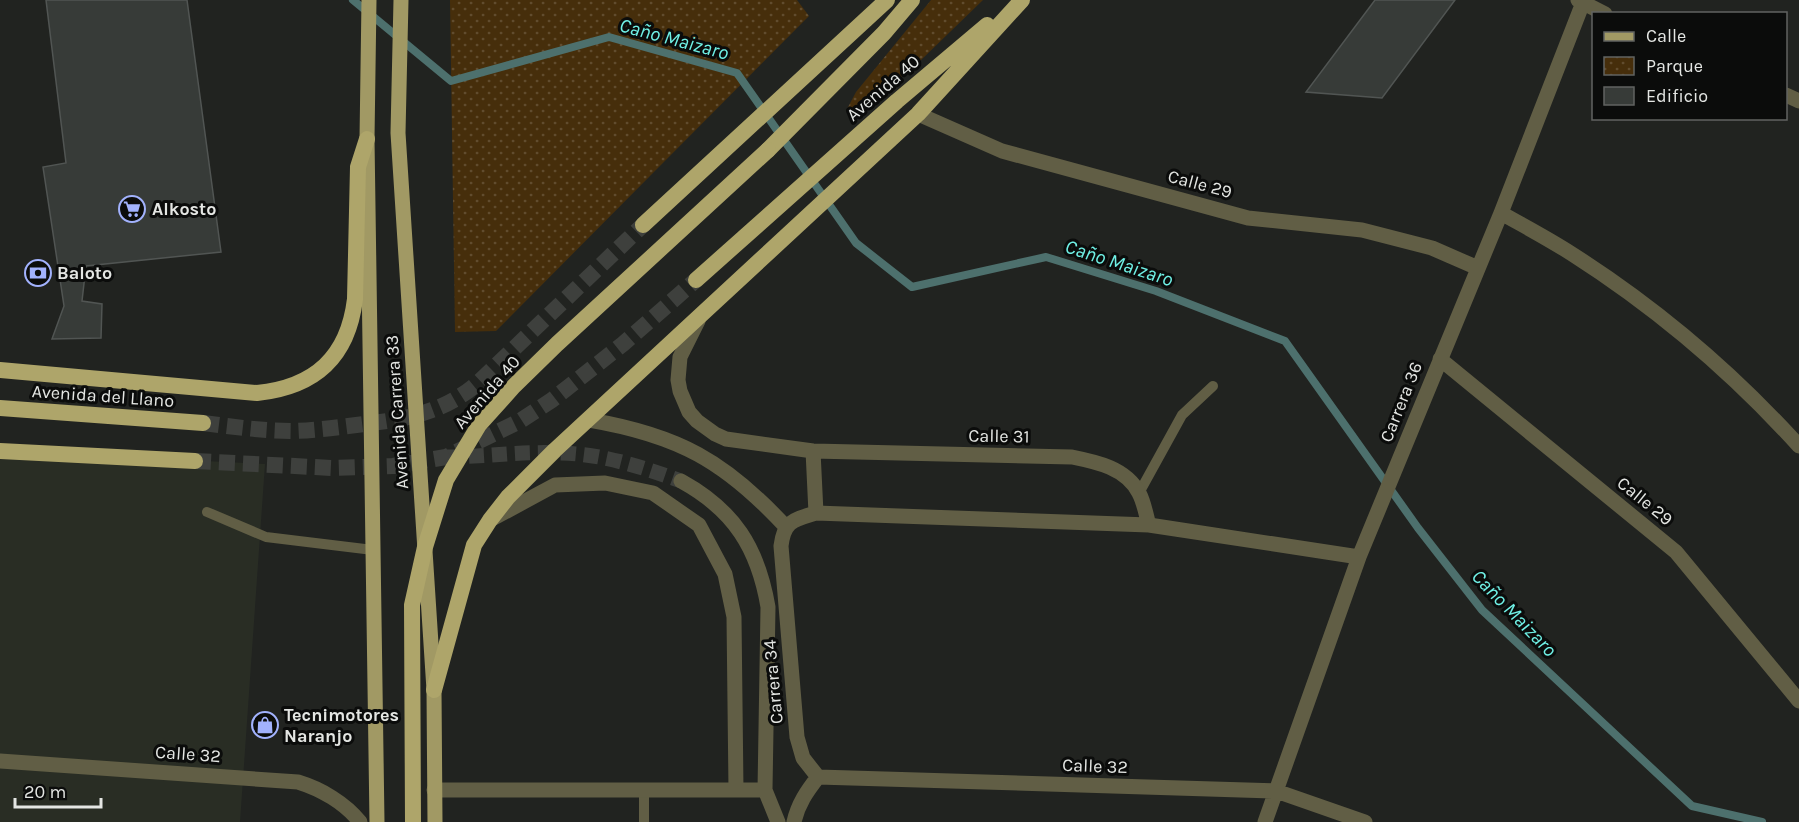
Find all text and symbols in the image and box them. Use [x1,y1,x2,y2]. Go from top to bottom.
legend [1592,12,1787,120]
water label: Caño Maizaro [617,13,731,65]
text: Calle [1646,25,1686,47]
street label: Avenida 40 [842,50,924,126]
text: Parque [1646,55,1703,77]
text: Edificio [1646,85,1708,107]
street label: Calle 29 [1166,165,1234,203]
supermarket icon: Alkosto [117,194,147,224]
place label: Alkosto [152,198,216,220]
water label: Caño Maizaro [1062,235,1176,291]
bank icon: Baloto [23,258,53,288]
place label: Baloto [57,262,112,284]
street label: Avenida Carrera 33 [381,334,413,490]
street label: Avenida 40 [449,351,525,433]
street label: Carrera 36 [1375,359,1427,445]
street label: Avenida del Llano [31,380,175,412]
street label: Calle 31 [968,424,1030,448]
street label: Calle 29 [1613,472,1677,530]
water label: Caño Maizaro [1467,565,1561,661]
street label: Carrera 34 [758,639,788,725]
place label: Tecnimotores Naranjo [284,704,399,747]
shop icon: Tecnimotores Naranjo [250,710,280,740]
street label: Calle 32 [155,741,221,767]
street label: Calle 32 [1062,754,1128,778]
scale bar [15,771,100,809]
text: 20 m [24,781,66,803]

